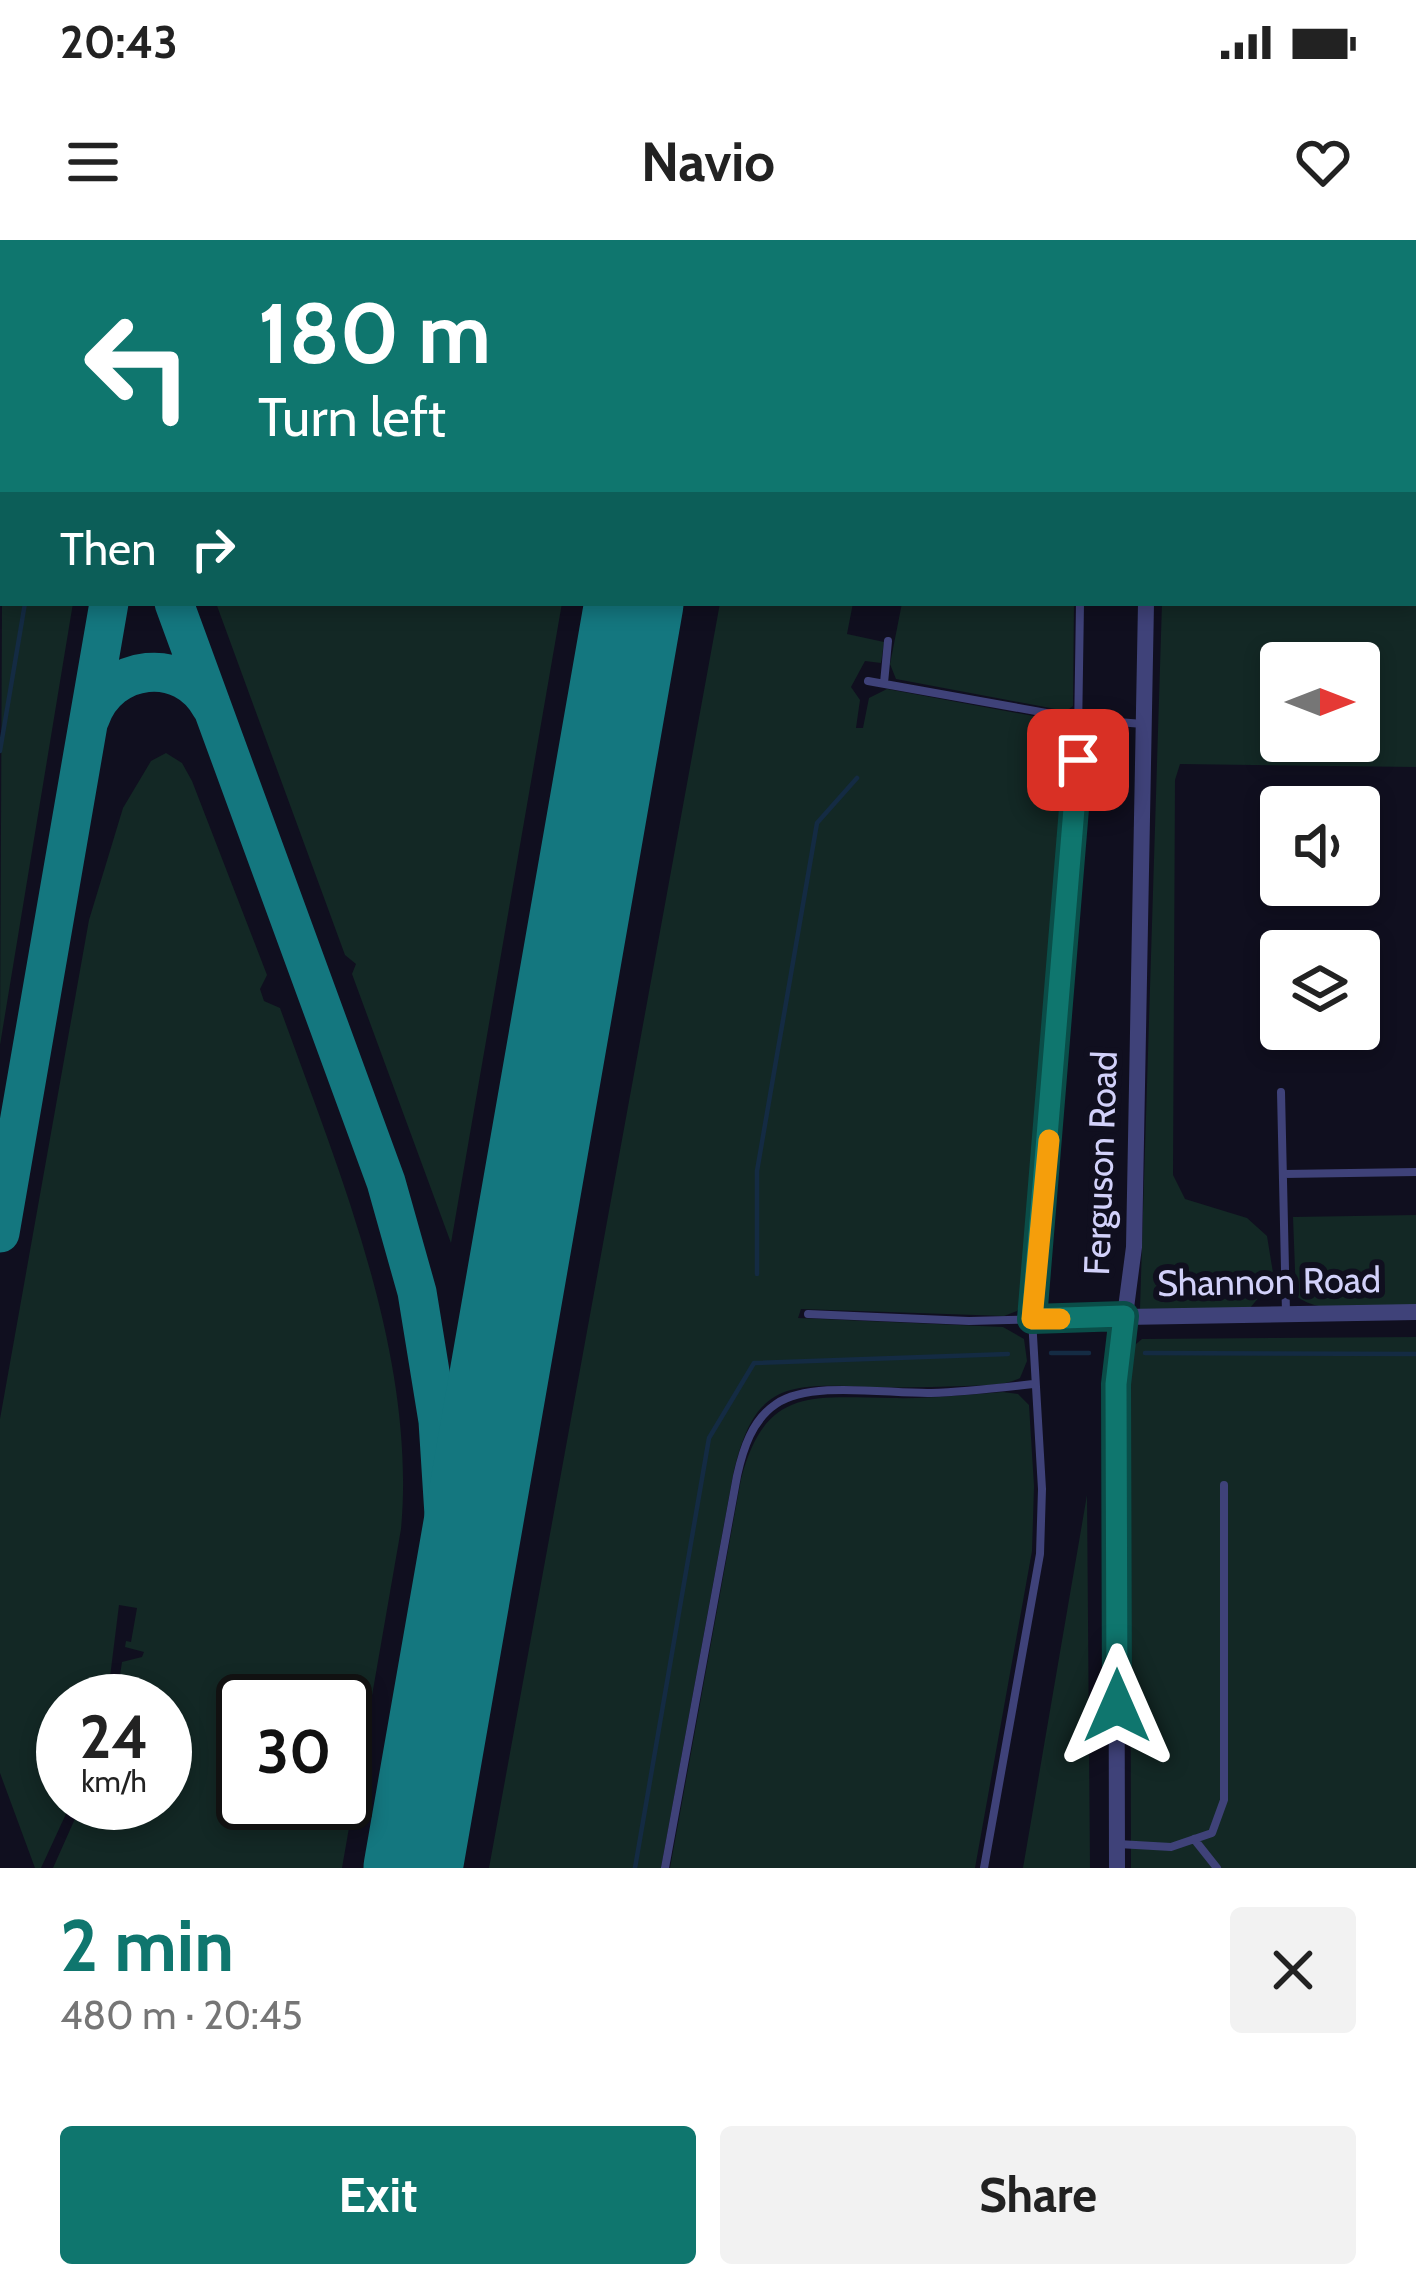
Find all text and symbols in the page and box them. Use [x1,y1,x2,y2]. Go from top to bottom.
text: 20:43 [60,15,178,69]
icon: menu [60,129,126,195]
text: Navio [641,129,775,195]
icon: heart [1290,129,1356,195]
text: 180 m [258,282,491,384]
icon: left [60,288,216,444]
text: Turn left [258,384,446,450]
icon: right [180,516,246,582]
text: Then [60,522,156,576]
north arrow [1260,642,1380,762]
map controls [1260,642,1380,1050]
pin [1027,709,1129,811]
icon: arrive [1045,727,1111,793]
button: sound [1260,786,1380,906]
button: layers [1260,930,1380,1050]
street label: Ferguson Road [1074,1050,1126,1276]
street label: Shannon Road [1157,1257,1381,1305]
position arrow [1054,1643,1180,1769]
speed limit sign: 30 [216,1674,372,1830]
text: 24 [80,1700,149,1773]
text: km/h [81,1763,147,1800]
text: 2 min [60,1902,234,1989]
button: close [1230,1907,1356,2033]
text: 480 m · 20:45 [60,1991,303,2039]
button: Exit [60,2126,696,2264]
button: Share [720,2126,1356,2264]

